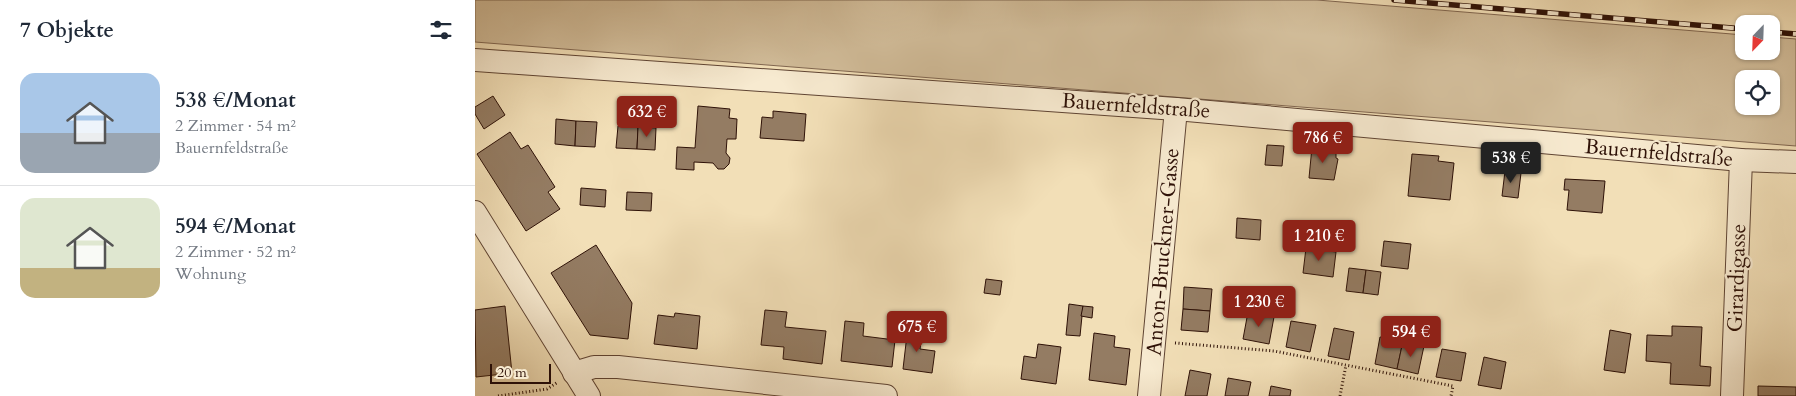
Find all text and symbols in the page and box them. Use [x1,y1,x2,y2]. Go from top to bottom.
north arrow [1735,15,1780,60]
map controls [1735,15,1780,115]
text: 7 Objekte [20,16,114,45]
icon: filters [427,16,455,44]
button: locate [1735,70,1780,115]
text: 538 €/Monat [175,86,296,115]
street label: Bauernfeldstraße [1061,86,1211,126]
icon: home [60,93,120,153]
pin: 632 € [612,96,682,138]
text: 632 € [628,101,666,123]
text: 2 Zimmer · 54 m² [175,115,296,137]
pin: 786 € [1288,121,1358,164]
text: 786 € [1304,127,1342,149]
street label: Bauernfeldstraße [1584,132,1734,174]
text: Bauernfeldstraße [175,137,288,159]
pin: 538 € [1476,142,1546,184]
street label: Anton-Bruckner-Gasse [1139,147,1187,357]
text: 538 € [1492,147,1530,169]
text: 594 €/Monat [175,212,296,241]
icon: home [60,218,120,278]
pin: 1 210 € [1273,220,1365,262]
street label: Girardigasse [1721,223,1753,333]
text: 1 210 € [1294,225,1344,247]
text: 2 Zimmer · 52 m² [175,241,296,263]
text: Wohnung [175,263,246,285]
pin: 1 230 € [1213,286,1305,328]
text: 1 230 € [1234,291,1284,313]
pin: 675 € [882,310,952,353]
text: 675 € [898,316,936,338]
pin: 594 € [1376,316,1446,358]
text: 594 € [1392,321,1430,343]
scale bar [490,361,551,384]
text: 20 m [497,363,527,382]

